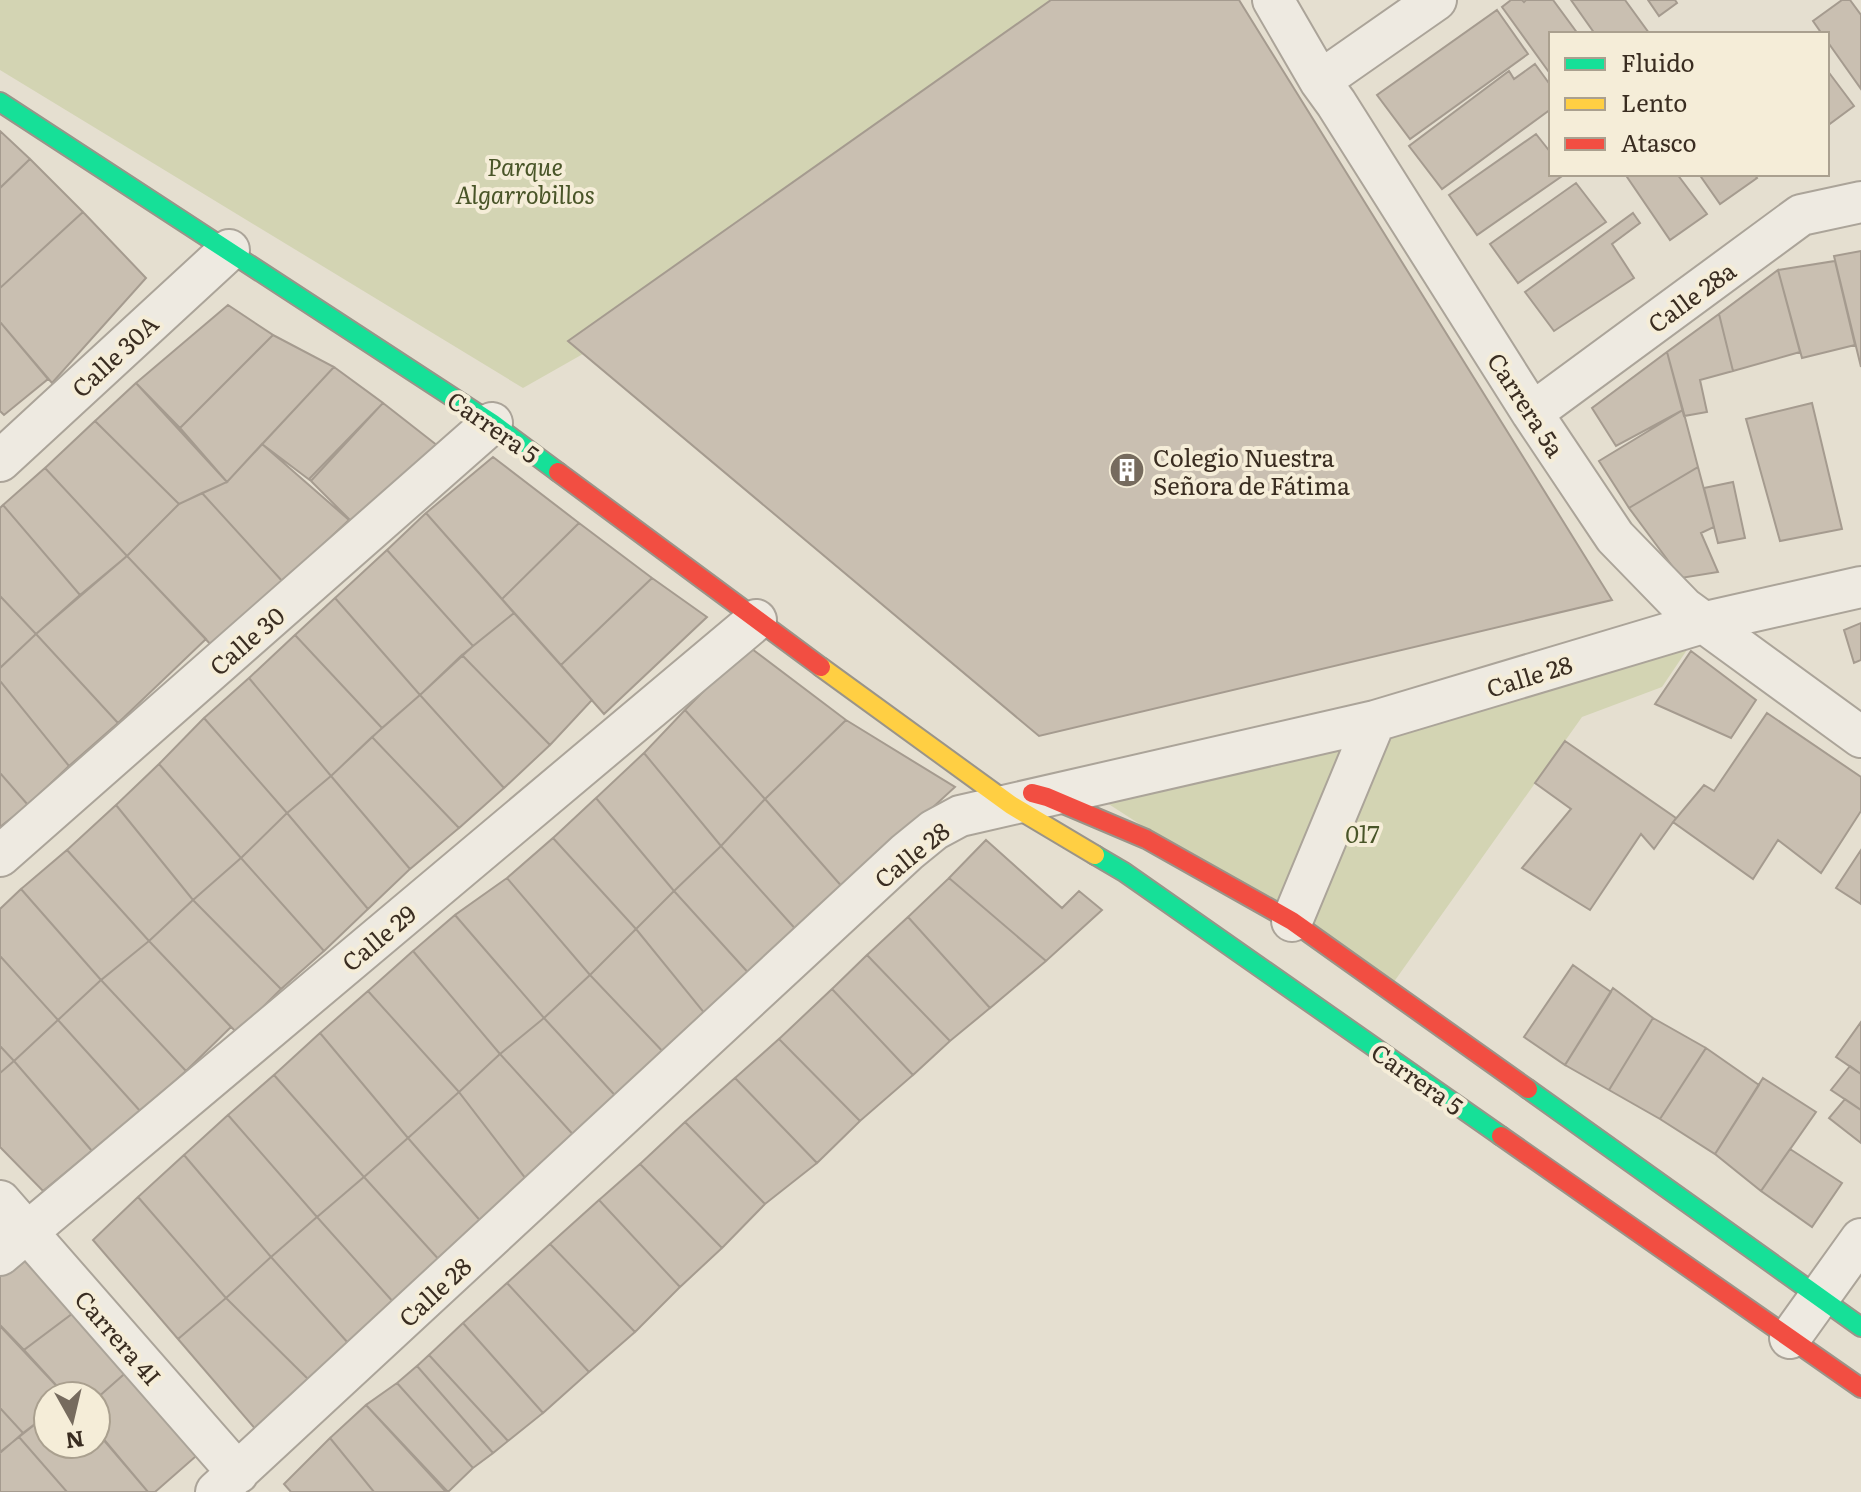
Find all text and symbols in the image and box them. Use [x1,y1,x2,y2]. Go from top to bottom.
legend [1549,32,1829,176]
text: Fluido [1621,44,1695,79]
text: Lento [1621,84,1687,119]
text: Atasco [1621,124,1696,159]
park label: Parque Algarrobillos [455,148,595,211]
street label: Calle 28a [1640,252,1742,340]
street label: Calle 30A [63,305,165,404]
street label: Carrera 5a [1480,345,1574,463]
street label: Carrera 5 [441,381,547,471]
place label: Colegio Nuestra Señora de Fátima [1153,439,1350,502]
building icon: Colegio Nuestra Señora de Fátima [1108,451,1146,489]
street label: Calle 30 [201,597,291,683]
street label: Calle 28 [1482,645,1576,705]
street label: Calle 28 [866,813,956,895]
park label: 017 [1345,815,1380,850]
street label: Calle 29 [333,896,423,978]
street label: Carrera 5 [1365,1033,1471,1123]
street label: Calle 28 [390,1248,478,1334]
street label: Carrera 4I [68,1282,170,1392]
north arrow [32,1380,112,1460]
text: N [64,1424,86,1459]

